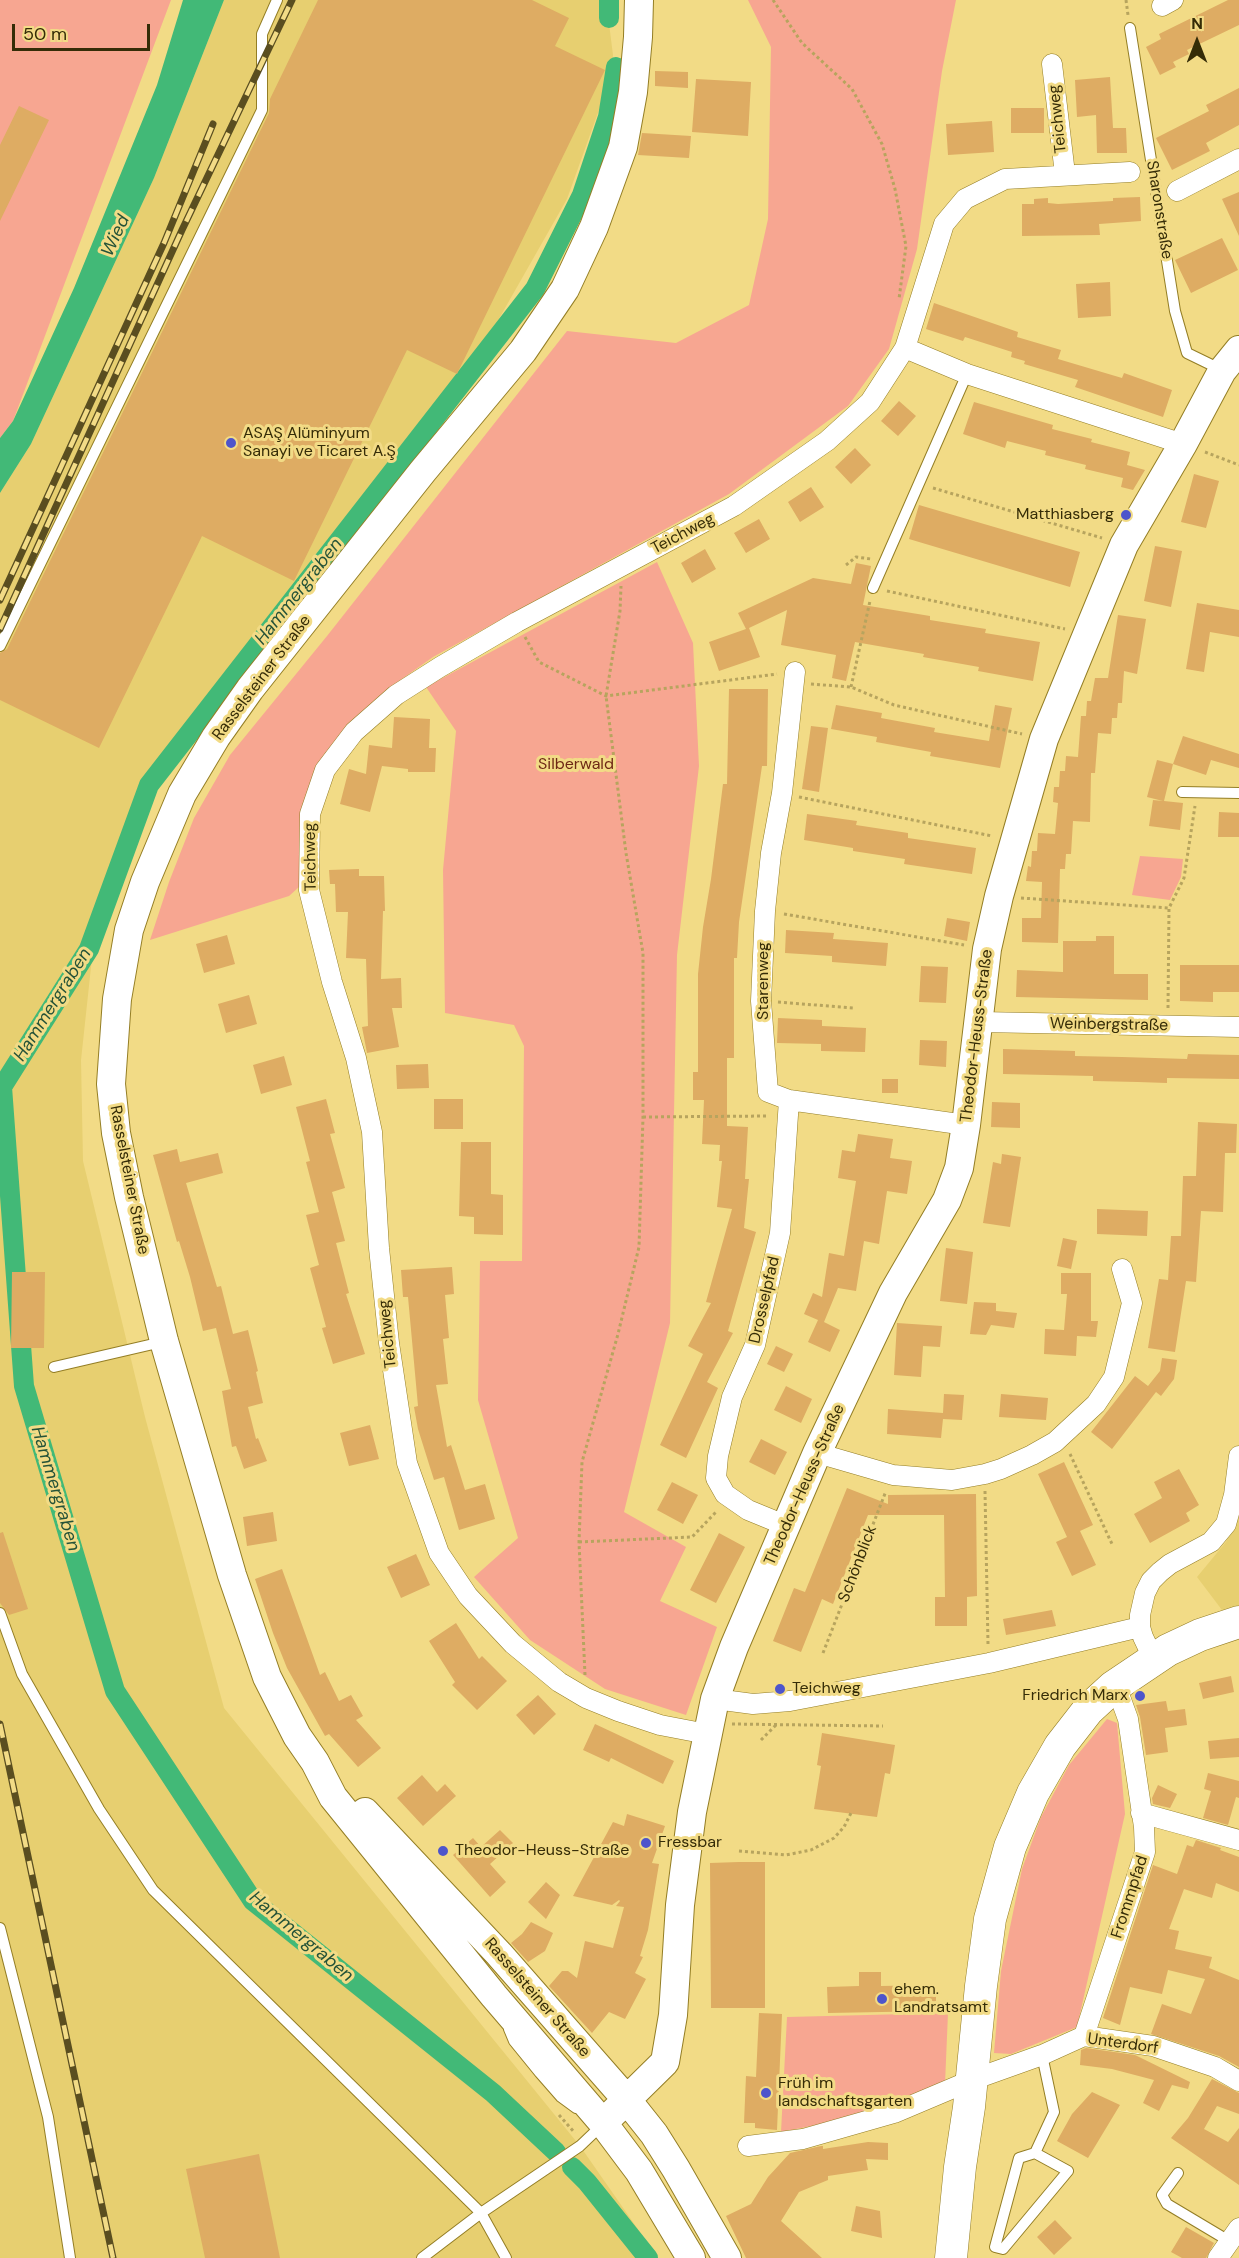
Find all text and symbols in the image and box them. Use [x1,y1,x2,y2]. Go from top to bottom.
scale bar [15,12,153,50]
north arrow [1167,12,1227,72]
text: N [1191,13,1203,34]
text: 50 m [23,22,67,46]
street label: Teichweg [1045,84,1071,154]
street label: Sharonstraße [1142,159,1176,261]
water label: Wied [97,212,135,260]
place label: ASAŞ Alüminyum Sanayi ve Ticaret A.Ş [243,424,396,462]
marker: ASAŞ Alüminyum Sanayi ve Ticaret A.Ş [224,436,238,450]
place label: Matthiasberg [1016,505,1114,525]
marker: Matthiasberg [1119,508,1133,522]
street label: Teichweg [648,509,718,559]
water label: Hammergraben [251,534,347,650]
street label: Rasselsteiner Straße [209,612,315,744]
park label: Silberwald [538,755,614,775]
street label: Teichweg [301,822,321,892]
street label: Starenweg [754,942,774,1020]
water label: Hammergraben [10,944,96,1066]
street label: Theodor-Heuss-Straße [957,948,997,1124]
street label: Weinbergstraße [1050,1014,1168,1036]
street label: Rasselsteiner Straße [105,1104,153,1256]
street label: Drosselpfad [746,1255,784,1345]
street label: Teichweg [375,1299,401,1369]
street label: Theodor-Heuss-Straße [761,1401,849,1569]
water label: Hammergraben [26,1424,84,1554]
street label: Schönblick [835,1523,881,1605]
place label: Teichweg [792,1679,861,1699]
marker: Teichweg [773,1682,787,1696]
place label: Friedrich Marx [1022,1686,1128,1706]
marker: Friedrich Marx [1133,1689,1147,1703]
place label: Fressbar [658,1833,722,1853]
marker: Fressbar [639,1836,653,1850]
place label: Theodor-Heuss-Straße [455,1841,629,1861]
marker: Theodor-Heuss-Straße [436,1844,450,1858]
street label: Frommpfad [1108,1853,1152,1941]
water label: Hammergraben [245,1887,357,1987]
street label: Rasselsteiner Straße [480,1935,594,2061]
place label: ehem. Landratsamt [894,1980,988,2018]
marker: ehem. Landratsamt [875,1992,889,2006]
street label: Unterdorf [1086,2030,1160,2058]
place label: Früh im landschaftsgarten [778,2074,912,2112]
marker: Früh im landschaftsgarten [759,2086,773,2100]

